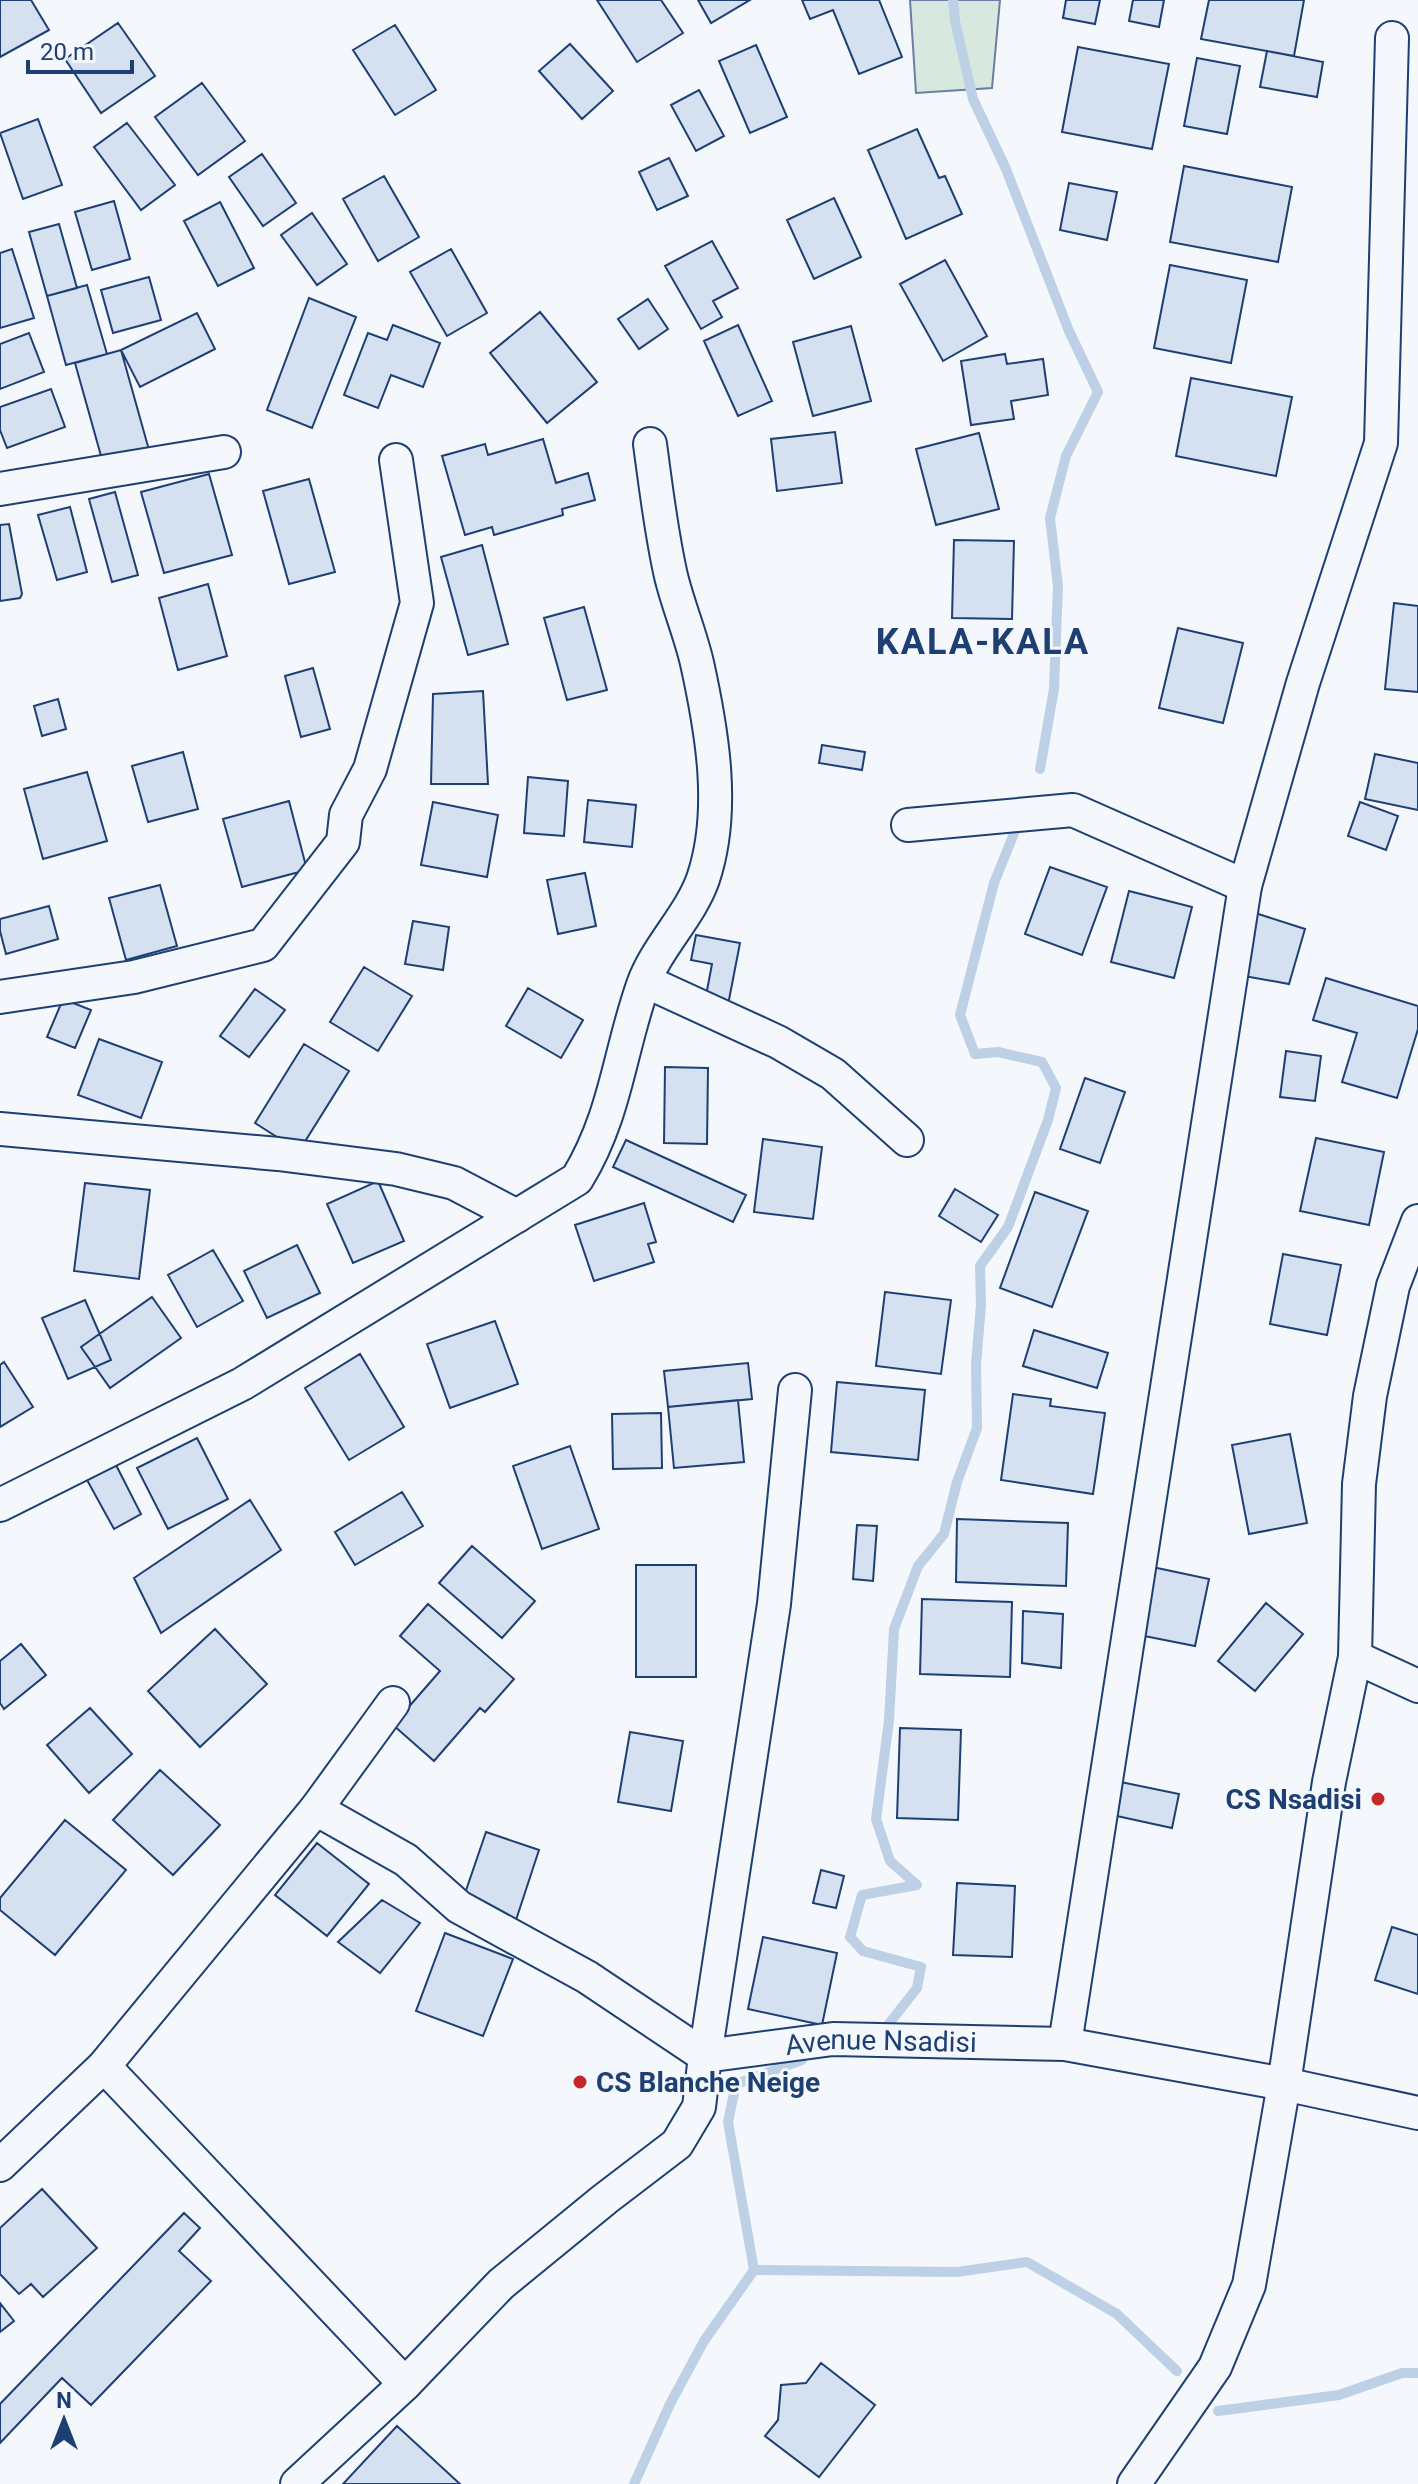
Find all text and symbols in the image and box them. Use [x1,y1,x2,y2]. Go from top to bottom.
scale bar [28,24,132,74]
text: 20 m [40,38,94,66]
district label: KALA-KALA [876,621,1090,663]
place label: CS Nsadisi [1225,1783,1362,1816]
marker: CS Nsadisi [1369,1790,1387,1808]
street label: Avenue Nsadisi [783,2022,977,2062]
place label: CS Blanche Neige [596,2066,820,2099]
marker: CS Blanche Neige [571,2073,589,2091]
north arrow [24,2380,104,2460]
text: N [56,2388,72,2413]

